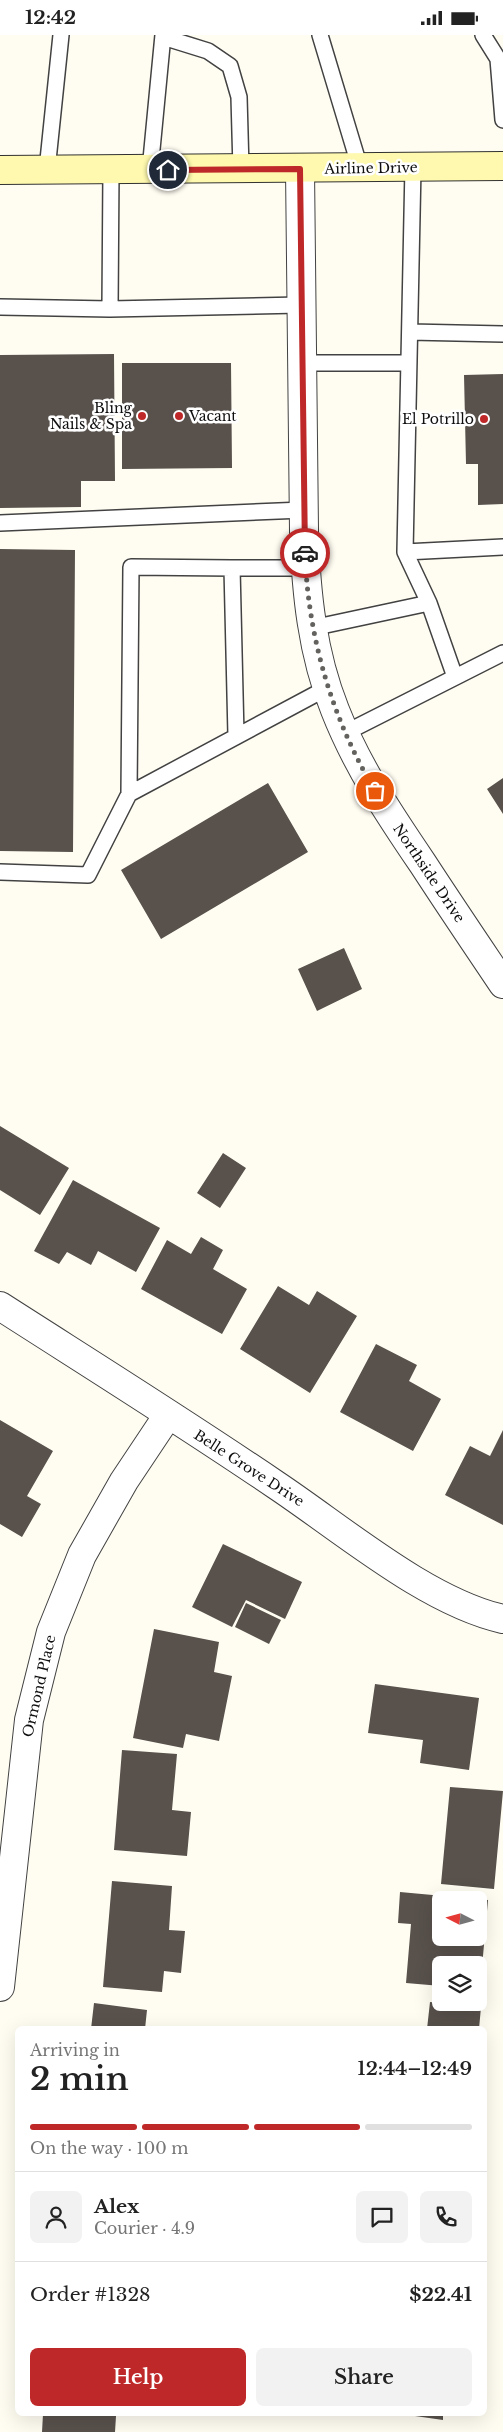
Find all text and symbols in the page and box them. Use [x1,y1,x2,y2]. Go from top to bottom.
text: 12:42 [25,6,76,29]
pin [147,149,189,191]
icon: home [154,156,182,184]
street label: Airline Drive [323,158,418,178]
place label: Bling Nails & Spa [50,399,133,433]
place label: Vacant [188,407,237,425]
marker: Bling Nails & Spa [136,410,148,422]
marker: Vacant [173,410,185,422]
place label: El Potrillo [402,410,474,428]
marker: El Potrillo [478,413,490,425]
courier [280,528,330,578]
icon: car [291,539,319,567]
pin [354,770,396,812]
icon: bag [361,777,389,805]
street label: Northside Drive [389,820,469,926]
street label: Belle Grove Drive [191,1426,307,1510]
street label: Ormond Place [18,1633,60,1739]
north arrow [432,1891,488,1946]
map controls [432,1891,487,2011]
button: layers [432,1956,487,2011]
text: Arriving in [30,2040,120,2060]
text: 12:44–12:49 [357,2057,472,2080]
text: 2 min [30,2059,129,2099]
text: On the way · 100 m [30,2138,188,2158]
button: person [30,2191,82,2243]
button: chat [356,2191,408,2243]
button: phone [420,2191,472,2243]
text: Alex [94,2195,139,2218]
text: Courier · 4.9 [94,2218,195,2238]
text: Order #1328 [30,2283,151,2306]
text: $22.41 [409,2283,472,2306]
button: Help [30,2348,246,2406]
button: Share [256,2348,472,2406]

